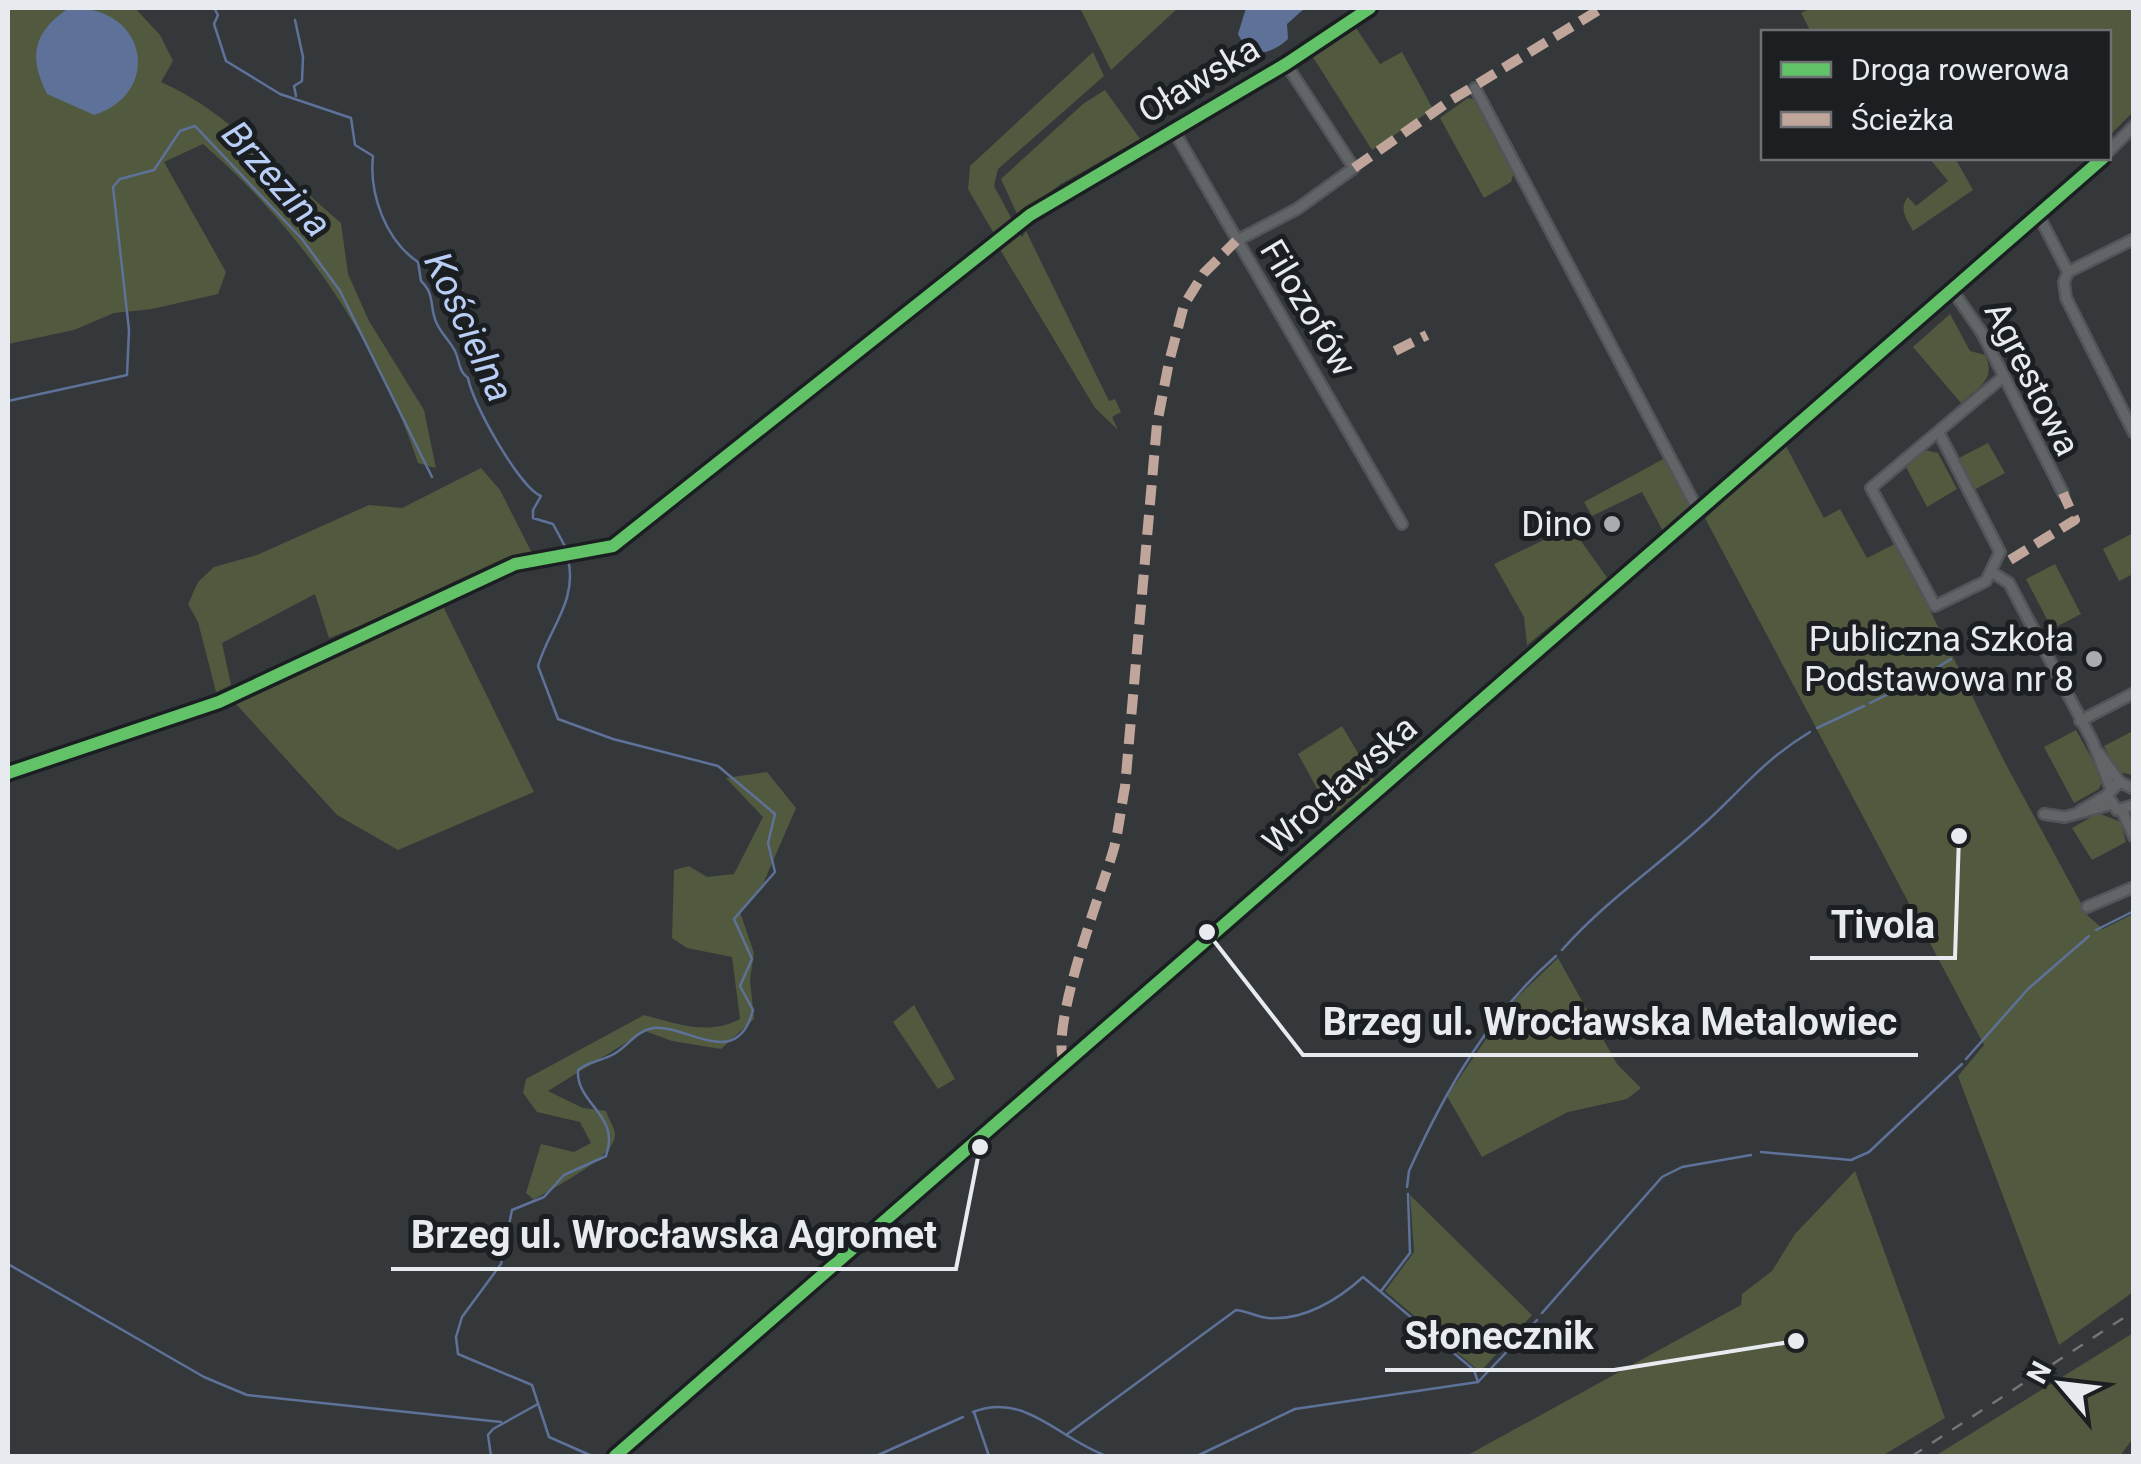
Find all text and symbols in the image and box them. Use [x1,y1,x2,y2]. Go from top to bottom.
street label: Oławska [1131,28,1267,132]
legend [1761,30,2111,160]
text: Droga rowerowa [1851,52,2070,87]
text: Ścieżka [1851,102,1954,137]
water label: Brzezina [214,112,340,246]
street label: Filozofów [1251,232,1365,384]
water label: Kościelna [415,245,523,409]
street label: Agrestowa [1976,295,2088,463]
place label: Dino [1521,504,1592,545]
marker: Dino [1601,513,1623,535]
place label: Publiczna Szkoła Podstawowa nr 8 [1804,619,2074,700]
marker: Publiczna Szkoła Podstawowa nr 8 [2083,648,2105,670]
street label: Wrocławska [1255,707,1425,863]
callout: Tivola [1810,890,1955,958]
text: Tivola [1831,903,1935,947]
callout: Brzeg ul. Wrocławska Metalowiec [1303,987,1918,1055]
text: Brzeg ul. Wrocławska Metalowiec [1323,1000,1897,1044]
callout: Brzeg ul. Wrocławska Agromet [391,1201,956,1269]
text: Brzeg ul. Wrocławska Agromet [411,1213,937,1257]
callout: Słonecznik [1385,1302,1614,1370]
text: Słonecznik [1404,1314,1594,1358]
north arrow [2011,1334,2111,1434]
text: N [2020,1356,2059,1389]

